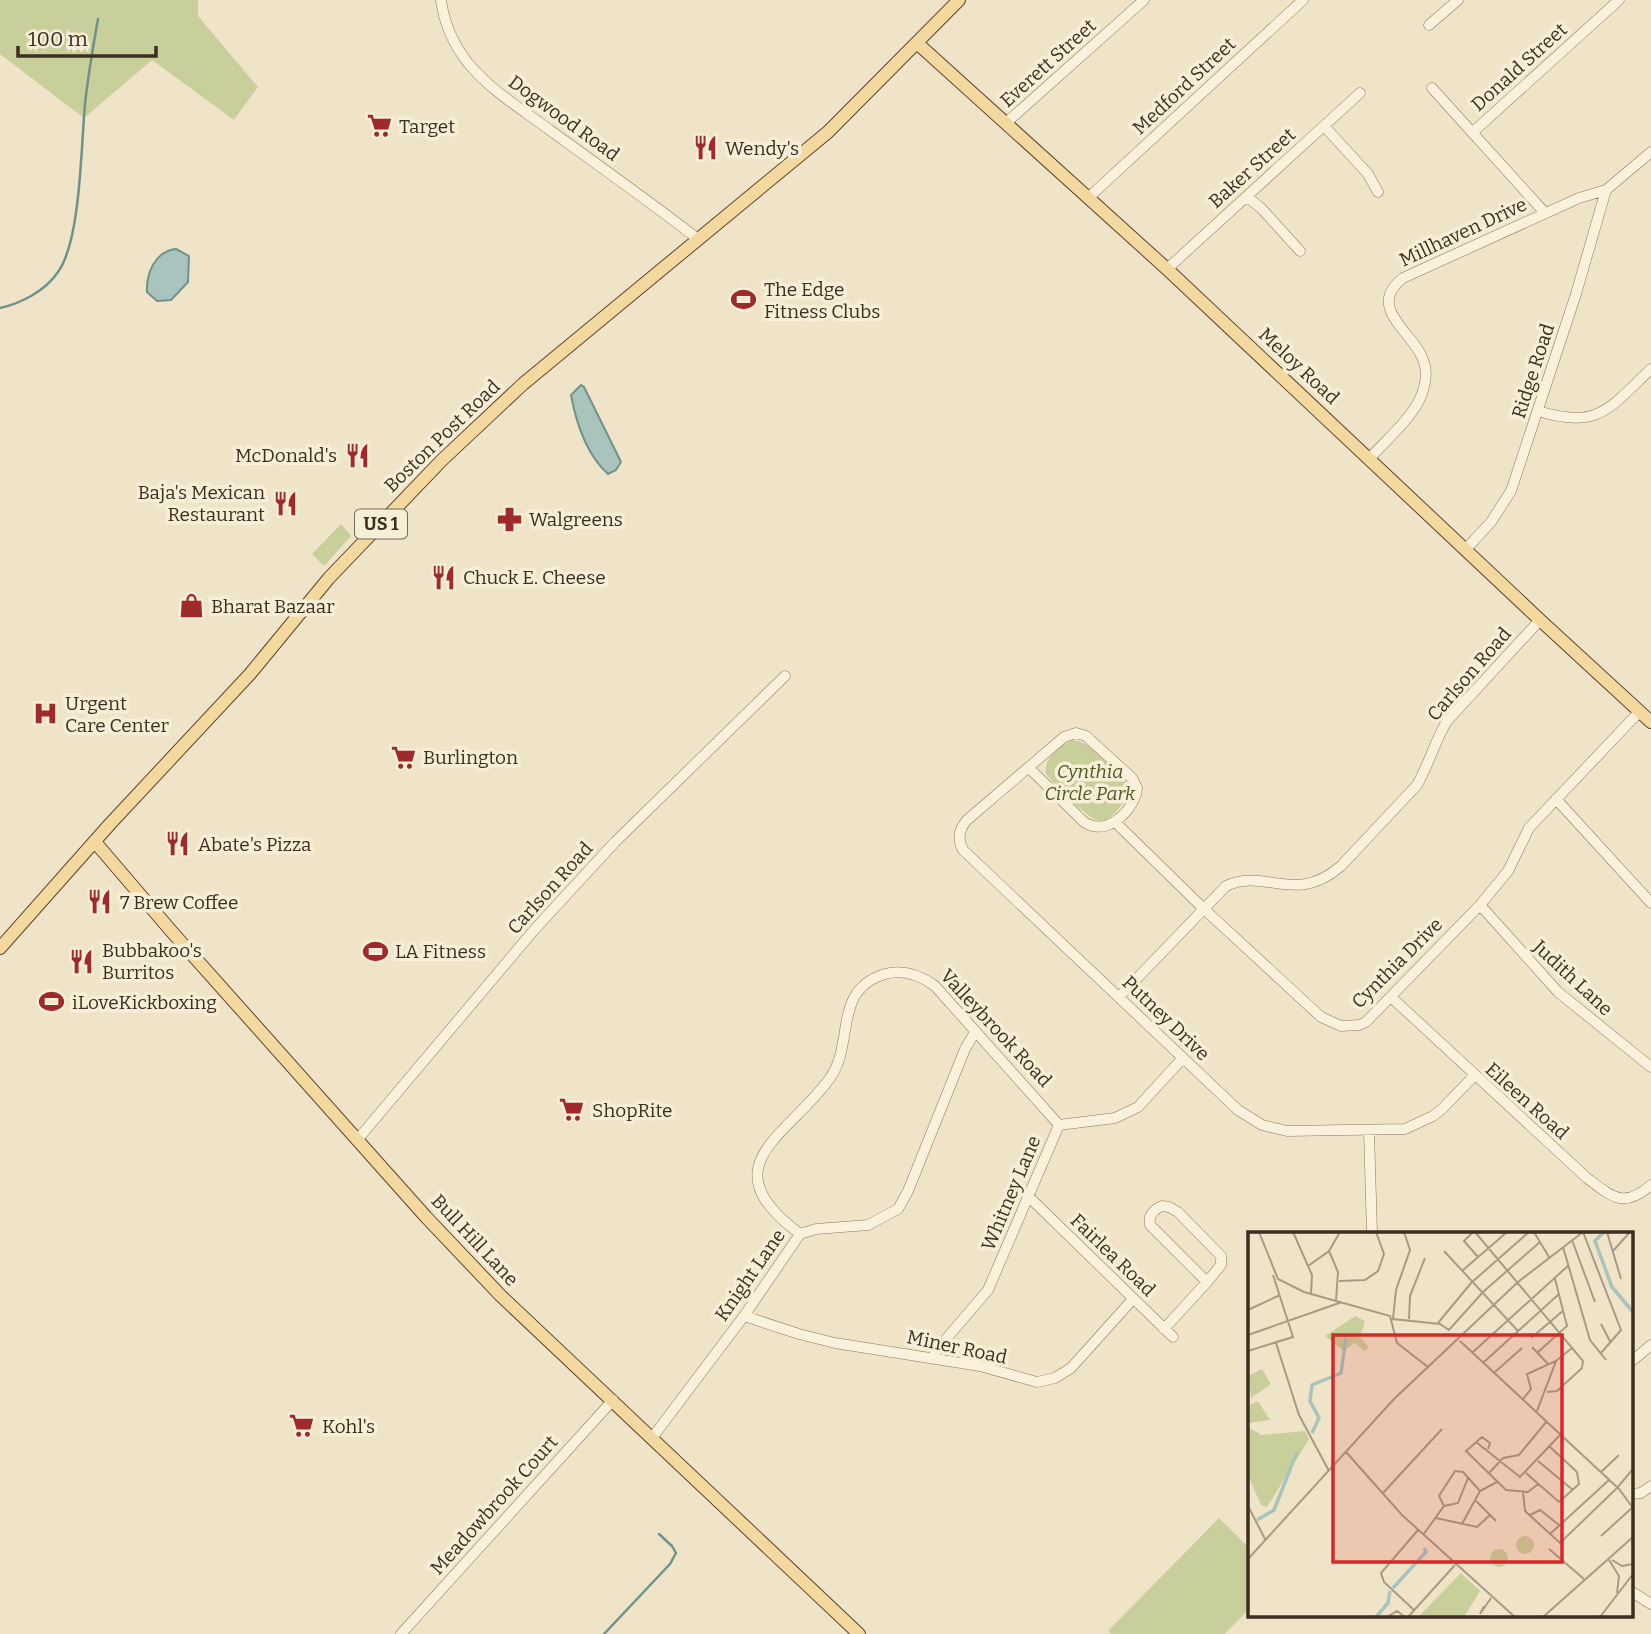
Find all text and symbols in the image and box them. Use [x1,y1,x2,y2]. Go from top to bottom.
scale bar [18,14,156,58]
street label: Everett Street [995,14,1101,112]
street label: Donald Street [1466,18,1572,116]
text: 100 m [28,26,88,52]
street label: Medford Street [1128,32,1240,140]
street label: Dogwood Road [504,70,624,166]
supermarket icon: Target [365,112,393,140]
place label: Target [399,115,455,138]
street label: Baker Street [1204,123,1300,213]
restaurant icon: Wendy's [691,134,719,162]
place label: Wendy's [725,137,799,160]
street label: Millhaven Drive [1396,192,1530,272]
place label: The Edge Fitness Clubs [764,278,880,323]
sports icon: The Edge Fitness Clubs [730,286,758,314]
street label: Ridge Road [1507,321,1559,421]
street label: Meloy Road [1254,323,1344,409]
street label: Boston Post Road [379,375,505,497]
restaurant icon: McDonald's [343,441,371,469]
place label: McDonald's [235,444,337,467]
place label: Baja's Mexican Restaurant [138,481,265,526]
restaurant icon: Baja's Mexican Restaurant [271,489,299,517]
pharmacy icon: Walgreens [495,505,523,533]
place label: Walgreens [529,508,623,531]
road number: US 1 [355,510,407,538]
restaurant icon: Chuck E. Cheese [429,563,457,591]
place label: Chuck E. Cheese [463,566,606,589]
shop icon: Bharat Bazaar [177,592,205,620]
place label: Bharat Bazaar [211,595,335,618]
street label: Carlson Road [1422,623,1516,725]
place label: Urgent Care Center [65,692,170,737]
hospital icon: Urgent Care Center [31,700,59,728]
supermarket icon: Burlington [389,743,417,771]
place label: Burlington [423,746,518,769]
park label: Cynthia Circle Park [1045,760,1136,805]
restaurant icon: Abate's Pizza [164,830,192,858]
place label: Abate's Pizza [198,833,312,856]
street label: Carlson Road [503,837,597,939]
restaurant icon: 7 Brew Coffee [86,888,114,916]
place label: 7 Brew Coffee [120,891,238,914]
street label: Cynthia Drive [1347,913,1447,1013]
street label: Judith Lane [1528,935,1617,1021]
sports icon: LA Fitness [361,937,389,965]
place label: Bubbakoo's Burritos [102,939,202,984]
place label: LA Fitness [395,940,486,963]
restaurant icon: Bubbakoo's Burritos [68,947,96,975]
street label: Valleybrook Road [935,964,1057,1092]
street label: Putney Drive [1118,971,1214,1065]
sports icon: iLoveKickboxing [38,988,66,1016]
place label: iLoveKickboxing [72,991,217,1014]
street label: Eileen Road [1481,1058,1573,1144]
supermarket icon: ShopRite [558,1096,586,1124]
place label: ShopRite [592,1099,672,1122]
street label: Whitney Lane [976,1132,1046,1254]
street label: Bull Hill Lane [427,1189,523,1291]
street label: Fairlea Road [1066,1209,1160,1301]
street label: Knight Lane [710,1225,790,1325]
inset map [1248,1232,1634,1616]
street label: Miner Road [905,1325,1009,1369]
supermarket icon: Kohl's [288,1412,316,1440]
place label: Kohl's [322,1415,375,1438]
street label: Meadowbrook Court [425,1431,563,1579]

